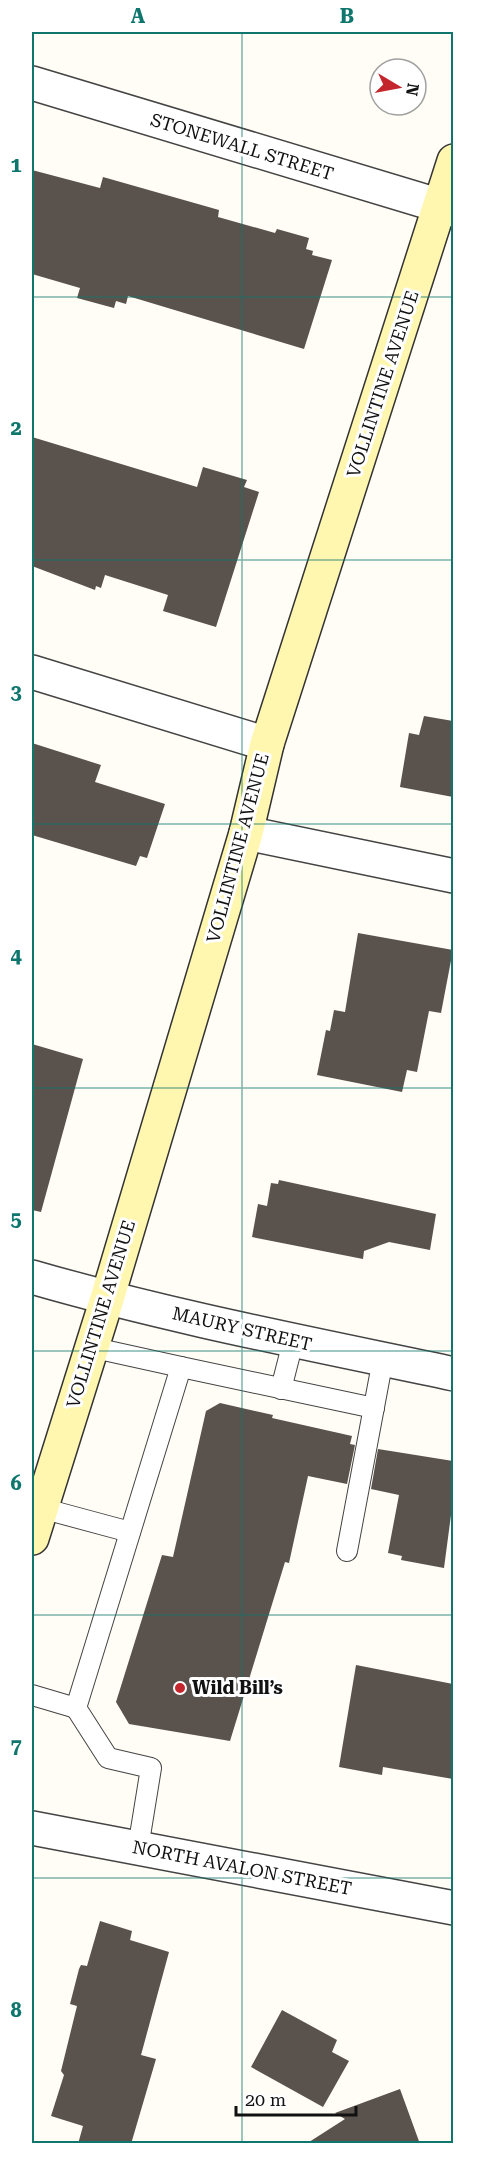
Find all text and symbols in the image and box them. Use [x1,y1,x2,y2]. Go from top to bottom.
text: A [131,4,146,28]
text: B [340,4,354,28]
north arrow [368,57,428,117]
text: N [402,82,423,97]
street label: STONEWALL STREET [148,109,336,184]
text: 1 [10,153,22,177]
street label: VOLLINTINE AVENUE [342,288,423,480]
text: 2 [10,416,22,440]
text: 3 [10,680,22,704]
street label: VOLLINTINE AVENUE [202,751,273,945]
text: 4 [10,944,22,968]
text: 5 [10,1207,22,1231]
street label: VOLLINTINE AVENUE [62,1217,139,1410]
street label: MAURY STREET [170,1302,314,1355]
text: 6 [10,1471,22,1495]
place label: Wild Bill’s [192,1677,283,1698]
marker: Wild Bill’s [173,1681,187,1695]
text: 7 [10,1734,22,1758]
street label: NORTH AVALON STREET [131,1836,353,1899]
text: 8 [10,1998,22,2022]
scale bar [236,2079,356,2117]
text: 20 m [245,2089,286,2110]

